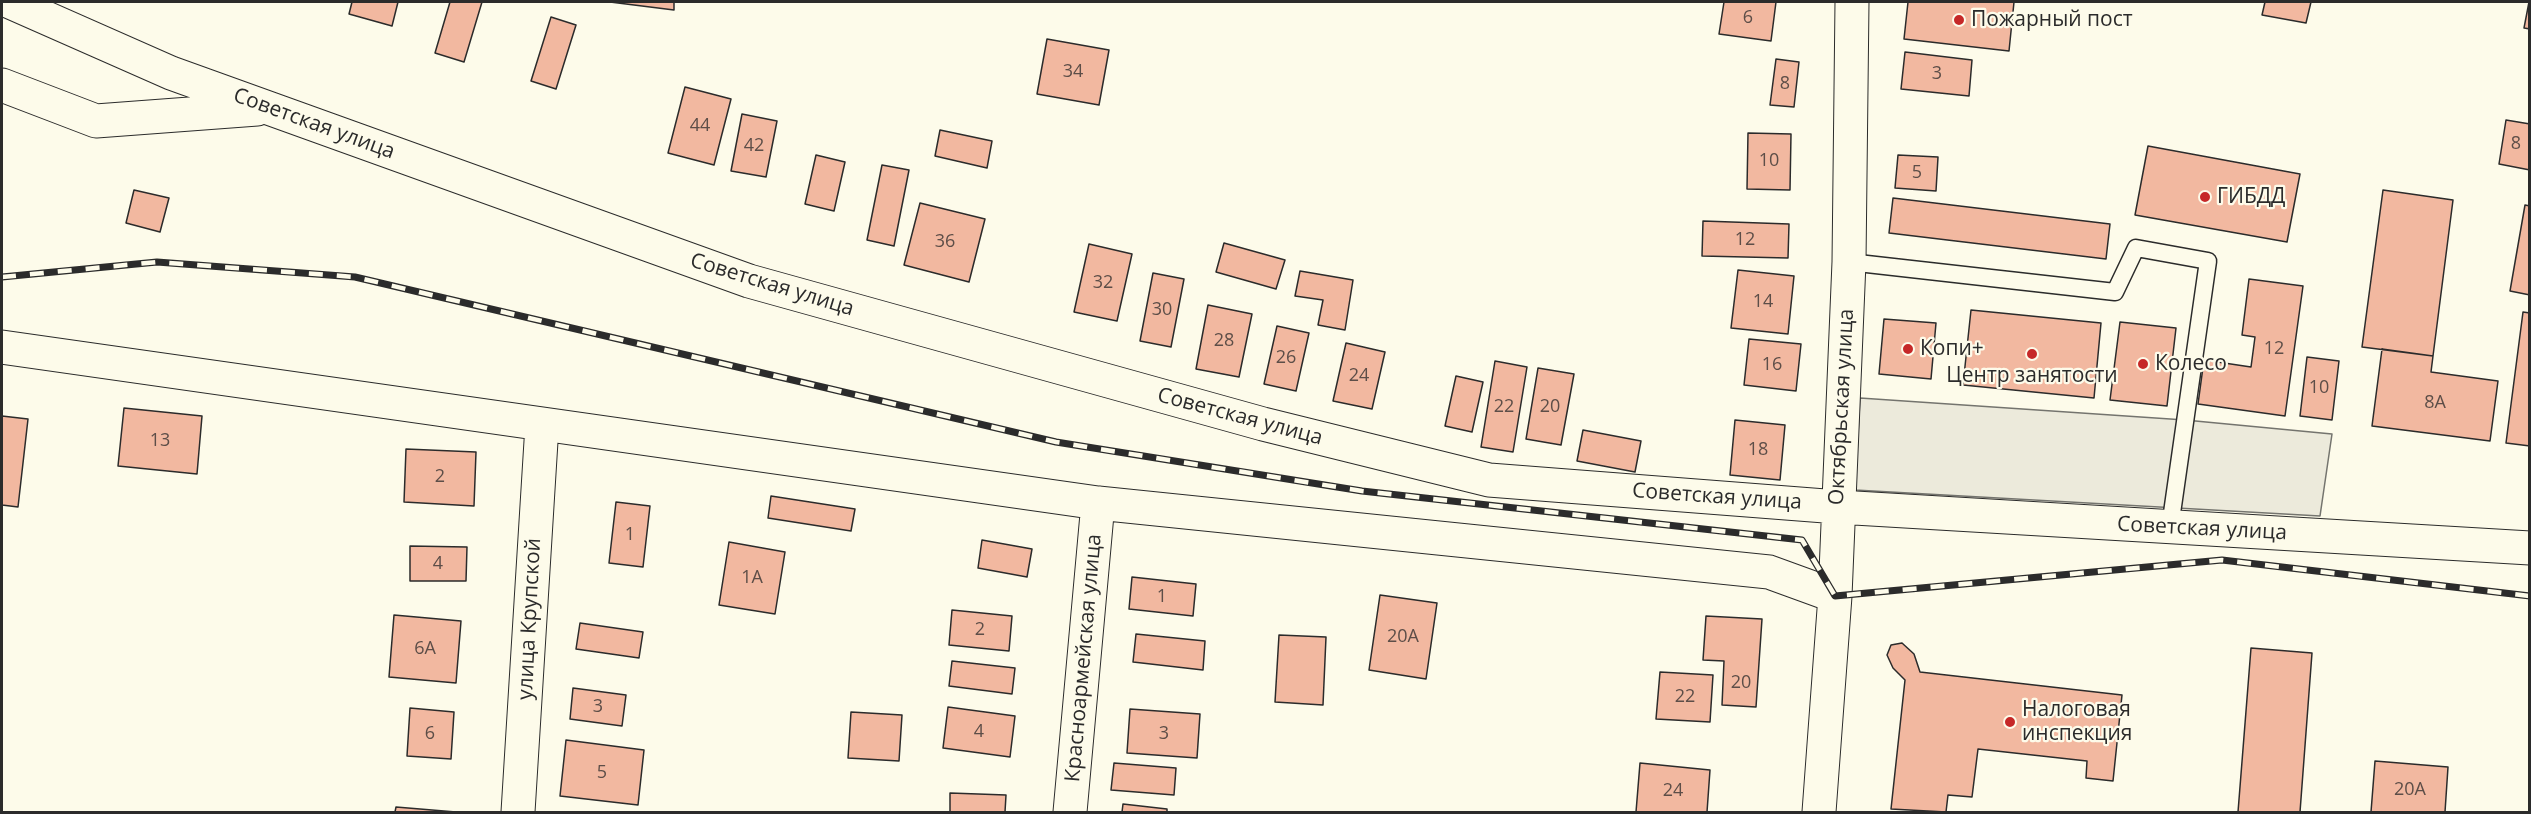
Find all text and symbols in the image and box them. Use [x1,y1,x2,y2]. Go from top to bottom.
house number: 6 [1743,7,1753,29]
place label: Пожарный пост [1971,7,2133,33]
marker: Пожарный пост [1952,13,1966,27]
house number: 34 [1063,61,1083,83]
house number: 3 [1932,63,1942,85]
house number: 8 [1780,73,1790,95]
street label: Советская улица [230,83,398,165]
house number: 44 [690,115,710,137]
house number: 8 [2511,133,2521,155]
house number: 42 [744,135,764,157]
house number: 10 [1759,150,1779,172]
house number: 5 [1912,162,1922,184]
place label: ГИБДД [2217,184,2285,210]
marker: ГИБДД [2198,190,2212,204]
house number: 12 [1735,229,1755,251]
house number: 36 [935,231,955,253]
street label: Советская улица [687,248,857,322]
house number: 32 [1093,272,1113,294]
house number: 14 [1753,291,1773,313]
house number: 30 [1152,299,1172,321]
street label: Октябрьская улица [1824,308,1860,506]
house number: 28 [1214,330,1234,352]
place label: Копи+ [1920,336,1984,362]
house number: 12 [2264,338,2284,360]
marker: Копи+ [1901,342,1915,356]
house number: 26 [1276,347,1296,369]
marker: Центр занятости [2025,347,2039,361]
place label: Колесо [2155,351,2227,377]
house number: 16 [1762,354,1782,376]
marker: Колесо [2136,357,2150,371]
place label: Центр занятости [1946,363,2118,389]
house number: 24 [1349,365,1369,387]
house number: 10 [2309,377,2329,399]
street label: Советская улица [1155,383,1325,451]
house number: 8А [2424,392,2446,414]
house number: 22 [1494,396,1514,418]
house number: 20 [1540,396,1560,418]
house number: 13 [150,430,170,452]
house number: 18 [1748,439,1768,461]
house number: 2 [435,466,445,488]
street label: Советская улица [1631,479,1803,515]
street label: Советская улица [2116,512,2288,546]
house number: 1 [625,524,635,546]
street label: Красноармейская улица [1061,533,1107,783]
street label: улица Крупской [513,537,547,701]
house number: 4 [433,553,443,575]
house number: 1А [741,567,763,589]
house number: 1 [1157,586,1167,608]
house number: 2 [975,619,985,641]
house number: 20А [1387,626,1419,648]
house number: 6А [414,638,436,660]
house number: 20 [1731,672,1751,694]
house number: 22 [1675,686,1695,708]
house number: 3 [593,696,603,718]
place label: Налоговая инспекция [2022,697,2132,747]
marker: Налоговая инспекция [2003,715,2017,729]
house number: 4 [974,721,984,743]
house number: 6 [425,723,435,745]
house number: 3 [1159,723,1169,745]
house number: 5 [597,762,607,784]
house number: 20А [2394,779,2426,801]
house number: 24 [1663,780,1683,802]

